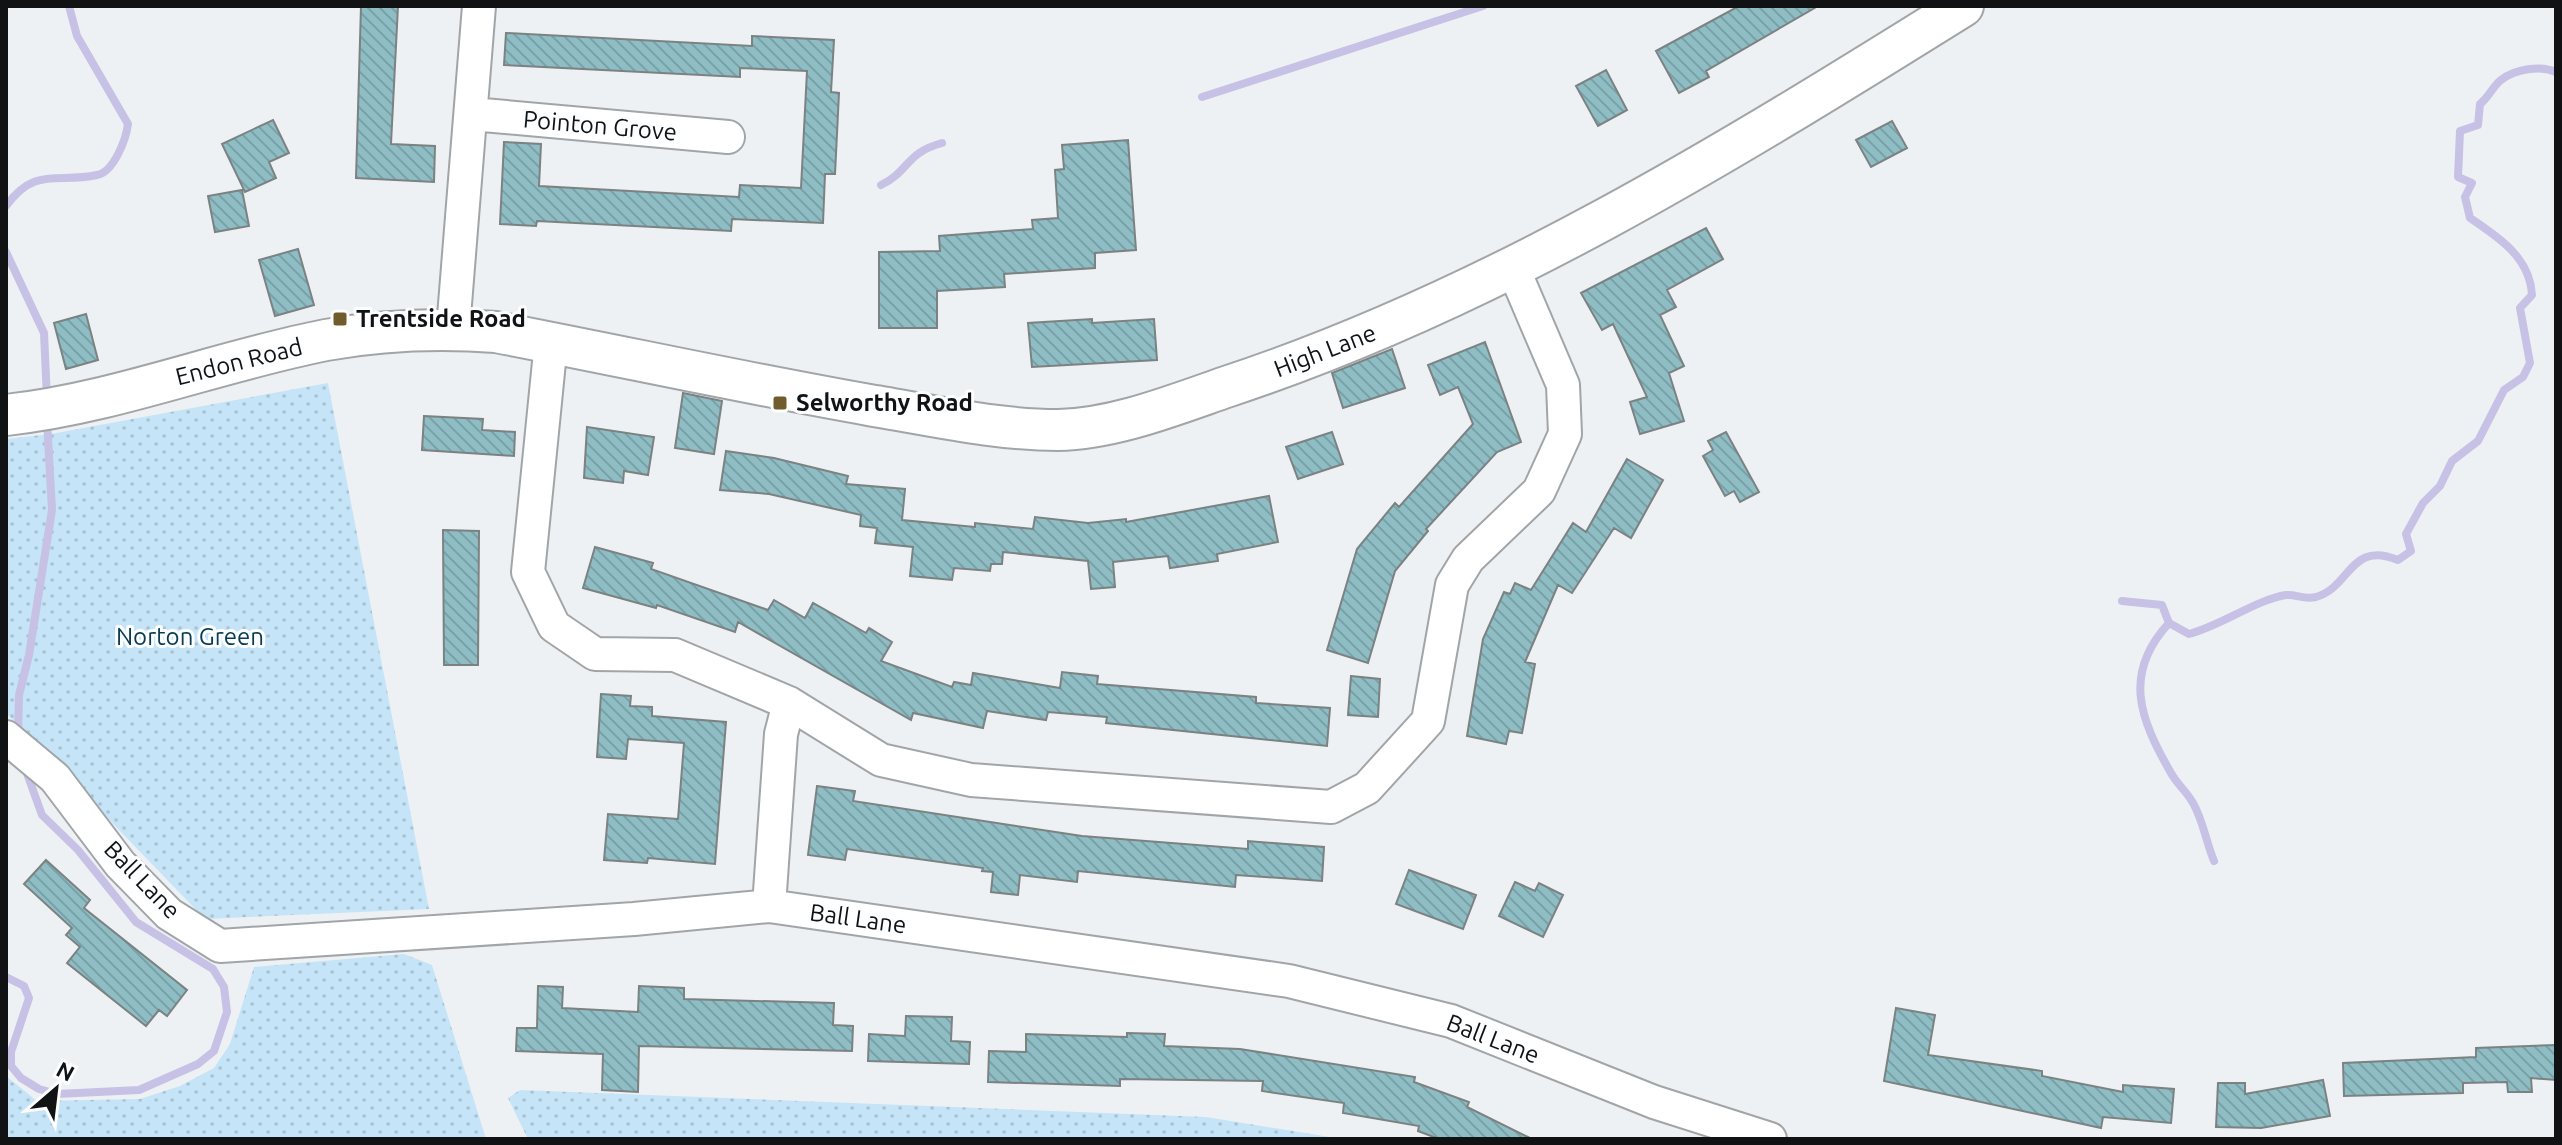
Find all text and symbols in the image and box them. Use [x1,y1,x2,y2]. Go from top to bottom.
street label: Pointon Grove [522,105,678,146]
place label: Trentside Road [356,305,526,332]
marker: Trentside Road [331,310,349,328]
street label: High Lane [1270,319,1380,382]
street label: Endon Road [173,333,305,390]
place label: Selworthy Road [796,389,973,416]
marker: Selworthy Road [771,394,789,412]
park label: Norton Green [116,623,264,650]
street label: Ball Lane [99,835,186,924]
street label: Ball Lane [808,898,908,939]
street label: Ball Lane [1443,1009,1543,1069]
north arrow [16,1049,96,1129]
text: N [53,1056,79,1086]

